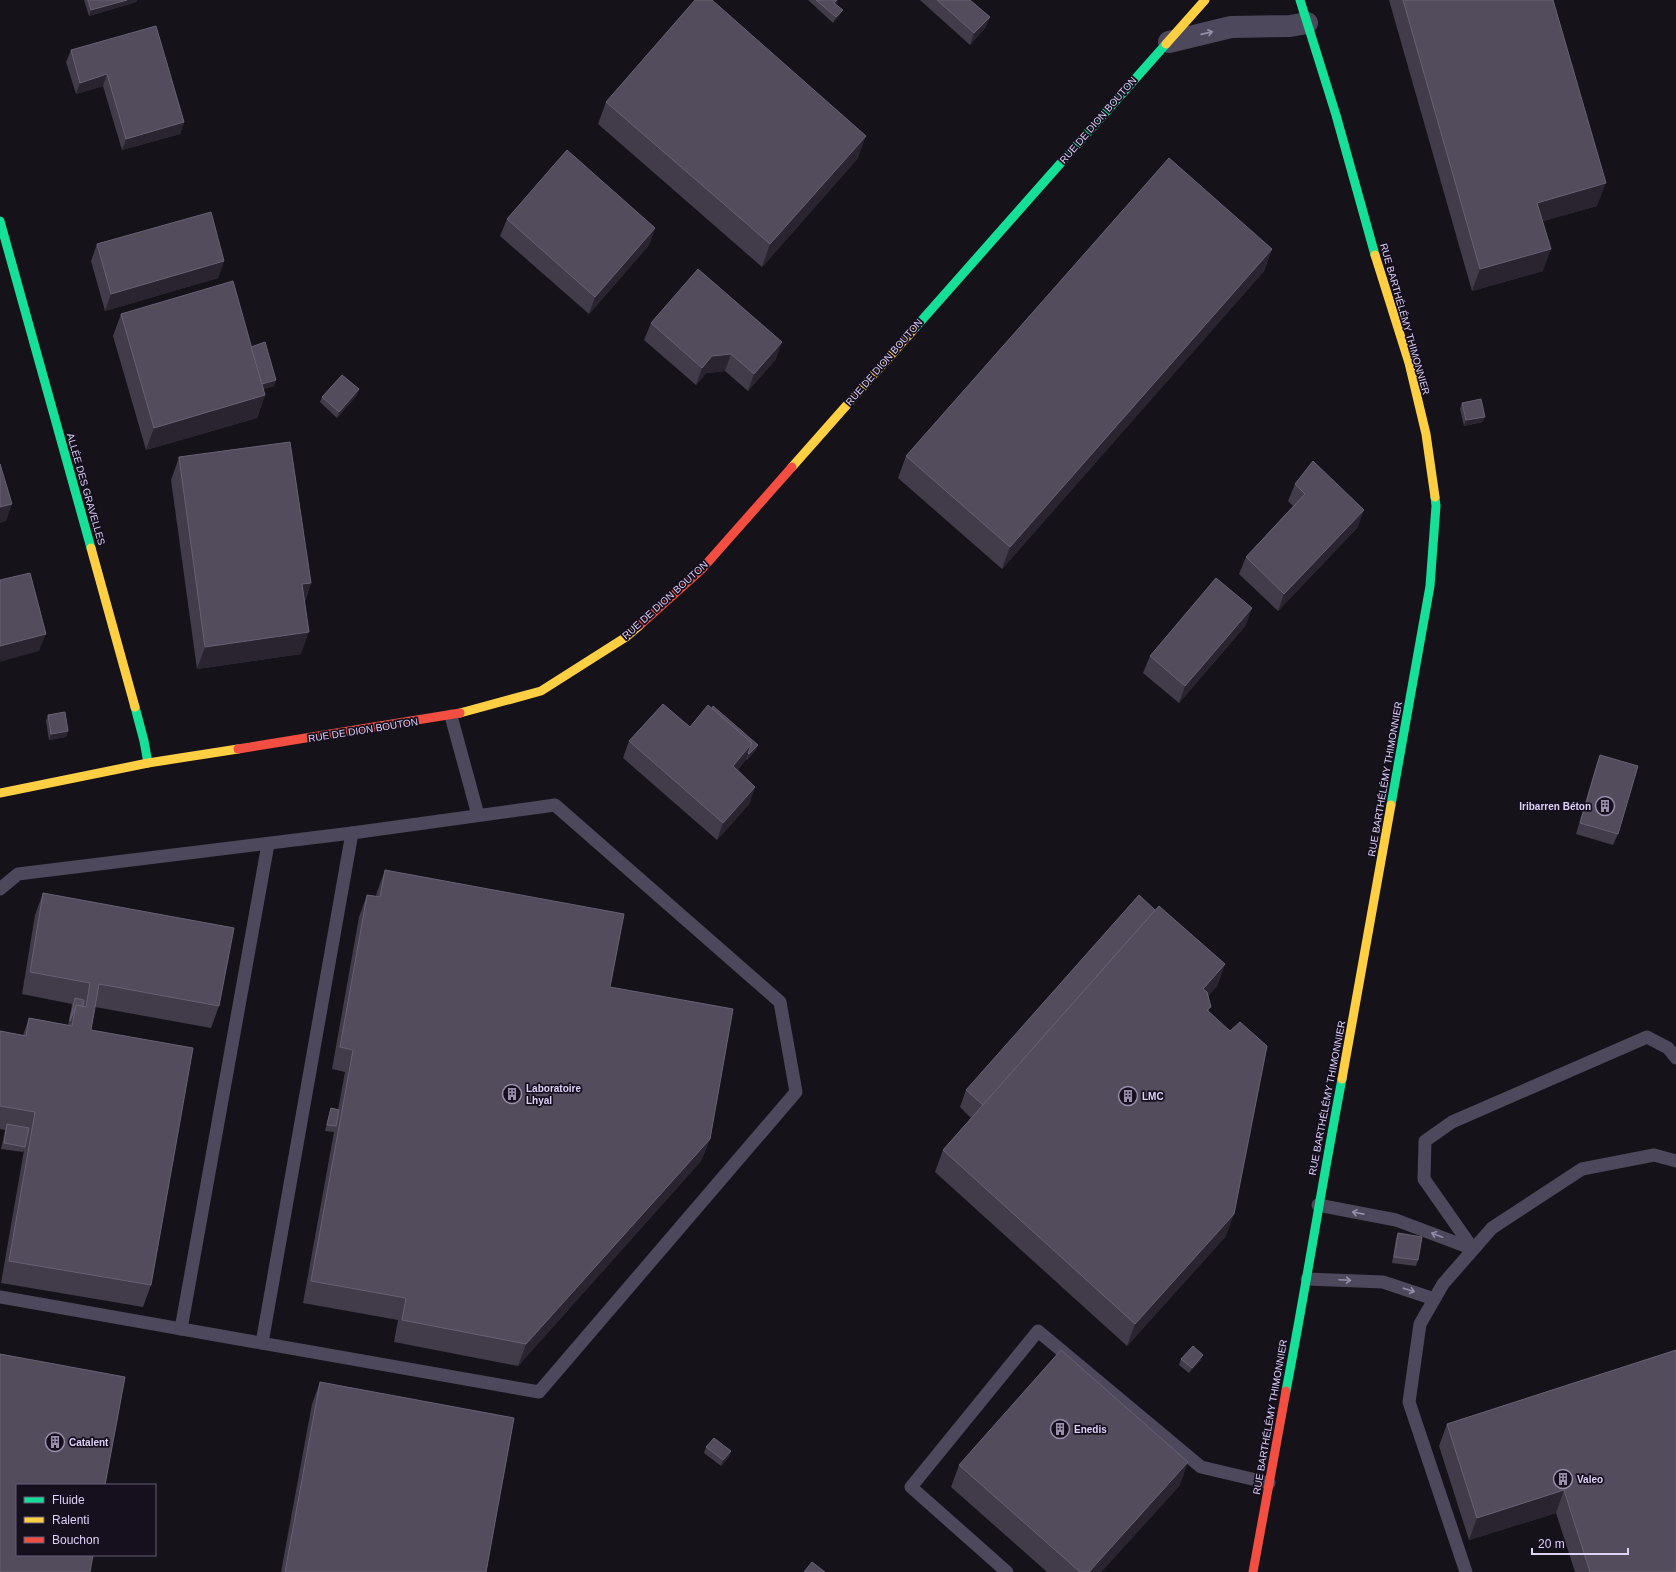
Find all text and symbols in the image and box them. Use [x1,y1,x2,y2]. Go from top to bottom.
one-way arrow [1200,29,1213,36]
street label: RUE DE DION BOUTON [1057,75,1139,165]
street label: RUE BARTHÉLÉMY THIMONNIER [1378,242,1433,396]
street label: RUE DE DION BOUTON [843,317,925,407]
street label: ALLÉE DES GRAVELLES [65,431,108,547]
street label: RUE DE DION BOUTON [620,559,710,641]
street label: RUE BARTHÉLÉMY THIMONNIER [1365,700,1404,857]
street label: RUE DE DION BOUTON [307,716,419,744]
building icon: Iribarren Béton [1594,795,1616,817]
place label: Iribarren Béton [1519,801,1591,812]
street label: RUE BARTHÉLÉMY THIMONNIER [1306,1020,1347,1176]
building icon: Laboratoire Lhyal [501,1083,523,1105]
place label: Laboratoire Lhyal [526,1083,581,1106]
building icon: LMC [1117,1085,1139,1107]
place label: LMC [1142,1091,1164,1102]
one-way arrow [1352,1208,1365,1216]
one-way arrow [1431,1231,1443,1239]
one-way arrow [1338,1277,1351,1284]
one-way arrow [1402,1287,1415,1294]
street label: RUE BARTHÉLÉMY THIMONNIER [1250,1338,1289,1495]
building icon: Enedis [1049,1418,1071,1440]
place label: Enedis [1074,1424,1107,1435]
building icon: Catalent [44,1431,66,1453]
place label: Catalent [69,1437,109,1448]
building icon: Valeo [1552,1468,1574,1490]
place label: Valeo [1577,1474,1603,1485]
legend [16,1484,156,1556]
text: Fluide [52,1493,85,1507]
text: Ralenti [52,1513,89,1527]
scale bar [1532,1530,1628,1556]
text: Bouchon [52,1533,99,1547]
text: 20 m [1538,1537,1565,1551]

